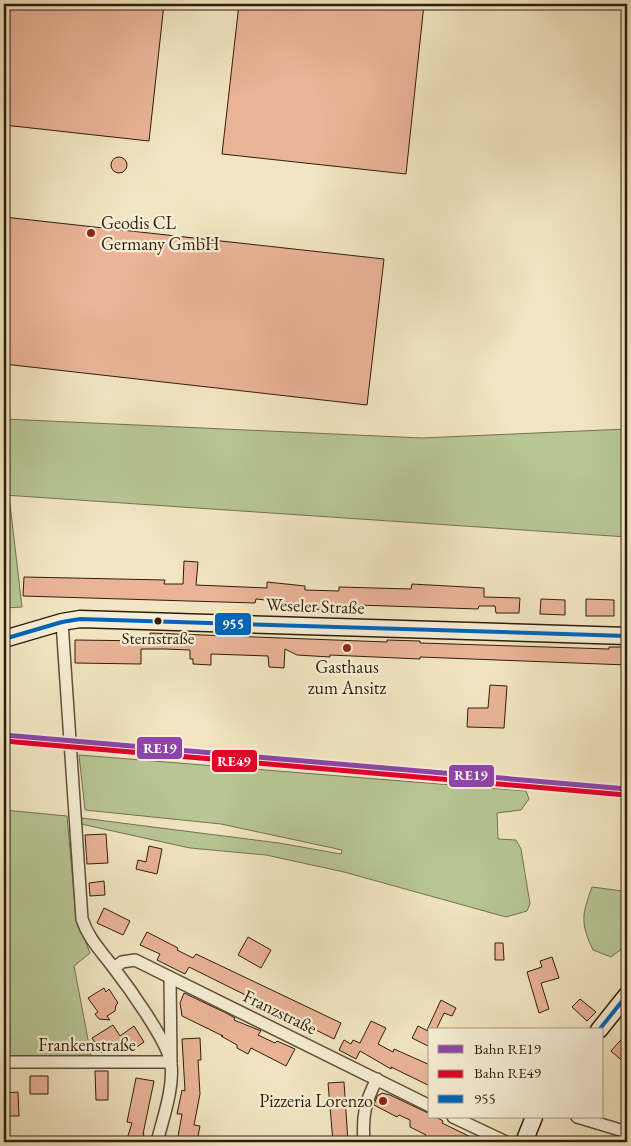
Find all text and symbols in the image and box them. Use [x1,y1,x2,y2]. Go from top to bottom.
place label: Geodis CL Germany GmbH [101,211,220,255]
marker: Geodis CL Germany GmbH [85,227,97,239]
street label: Weseler Straße [265,592,365,619]
line badge: 955 [214,612,252,636]
text: 955 [222,615,244,633]
marker: Sternstraße [153,616,163,626]
place label: Sternstraße [121,627,195,649]
marker: Gasthaus zum Ansitz [341,642,353,654]
place label: Gasthaus zum Ansitz [308,655,386,699]
line badge: RE19 [136,736,183,760]
text: RE19 [143,739,177,757]
line badge: RE49 [211,749,258,773]
text: RE49 [217,752,251,770]
line badge: RE19 [448,764,495,788]
text: RE19 [454,766,488,784]
street label: Franzstraße [239,984,321,1039]
legend [428,1028,604,1118]
street label: Frankenstraße [38,1033,136,1056]
text: Bahn RE19 [474,1039,541,1058]
text: Bahn RE49 [474,1063,541,1082]
place label: Pizzeria Lorenzo [259,1089,373,1112]
text: 955 [474,1089,496,1108]
marker: Pizzeria Lorenzo [377,1095,389,1107]

